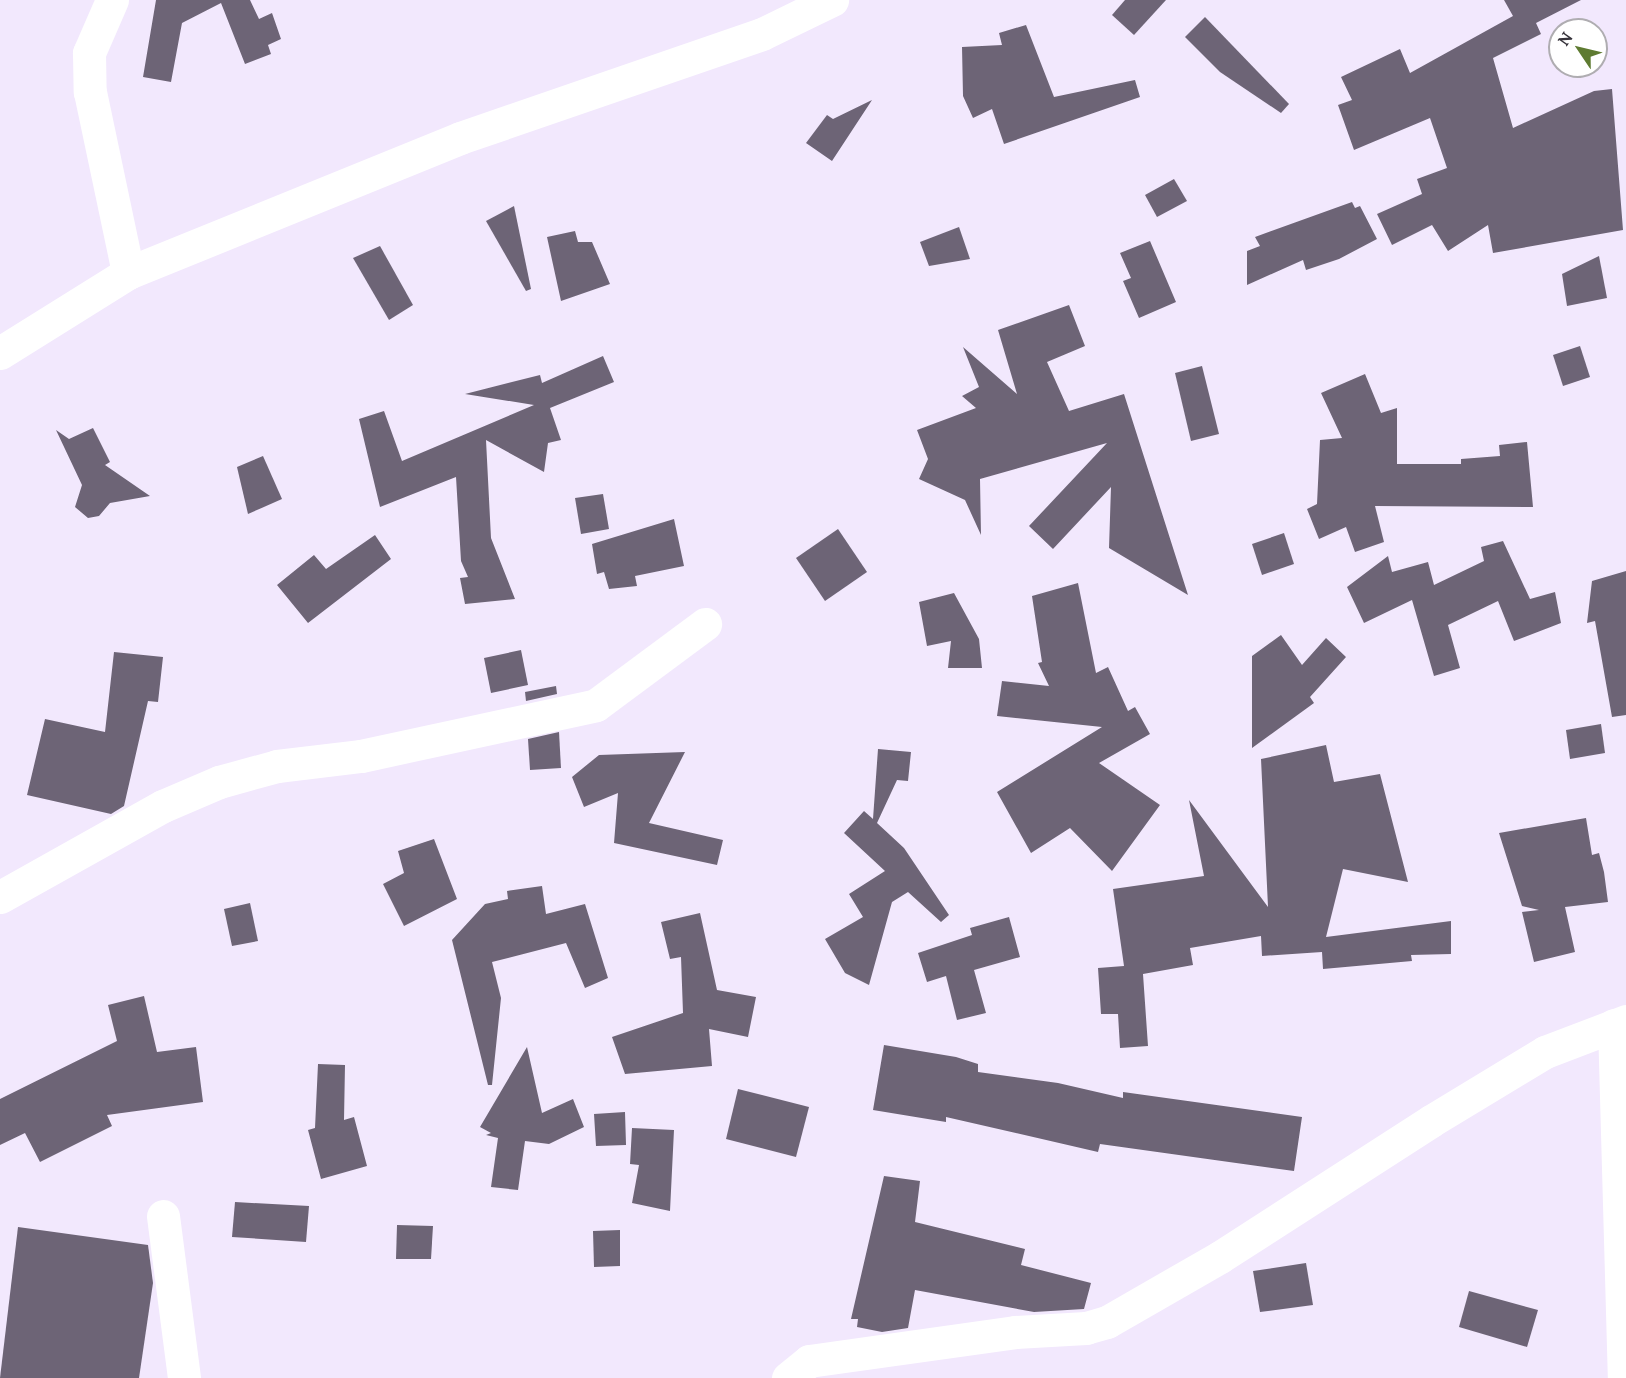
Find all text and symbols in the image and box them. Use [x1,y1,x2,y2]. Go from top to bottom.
north arrow [1548,18,1608,78]
text: N [1553,28,1577,50]

